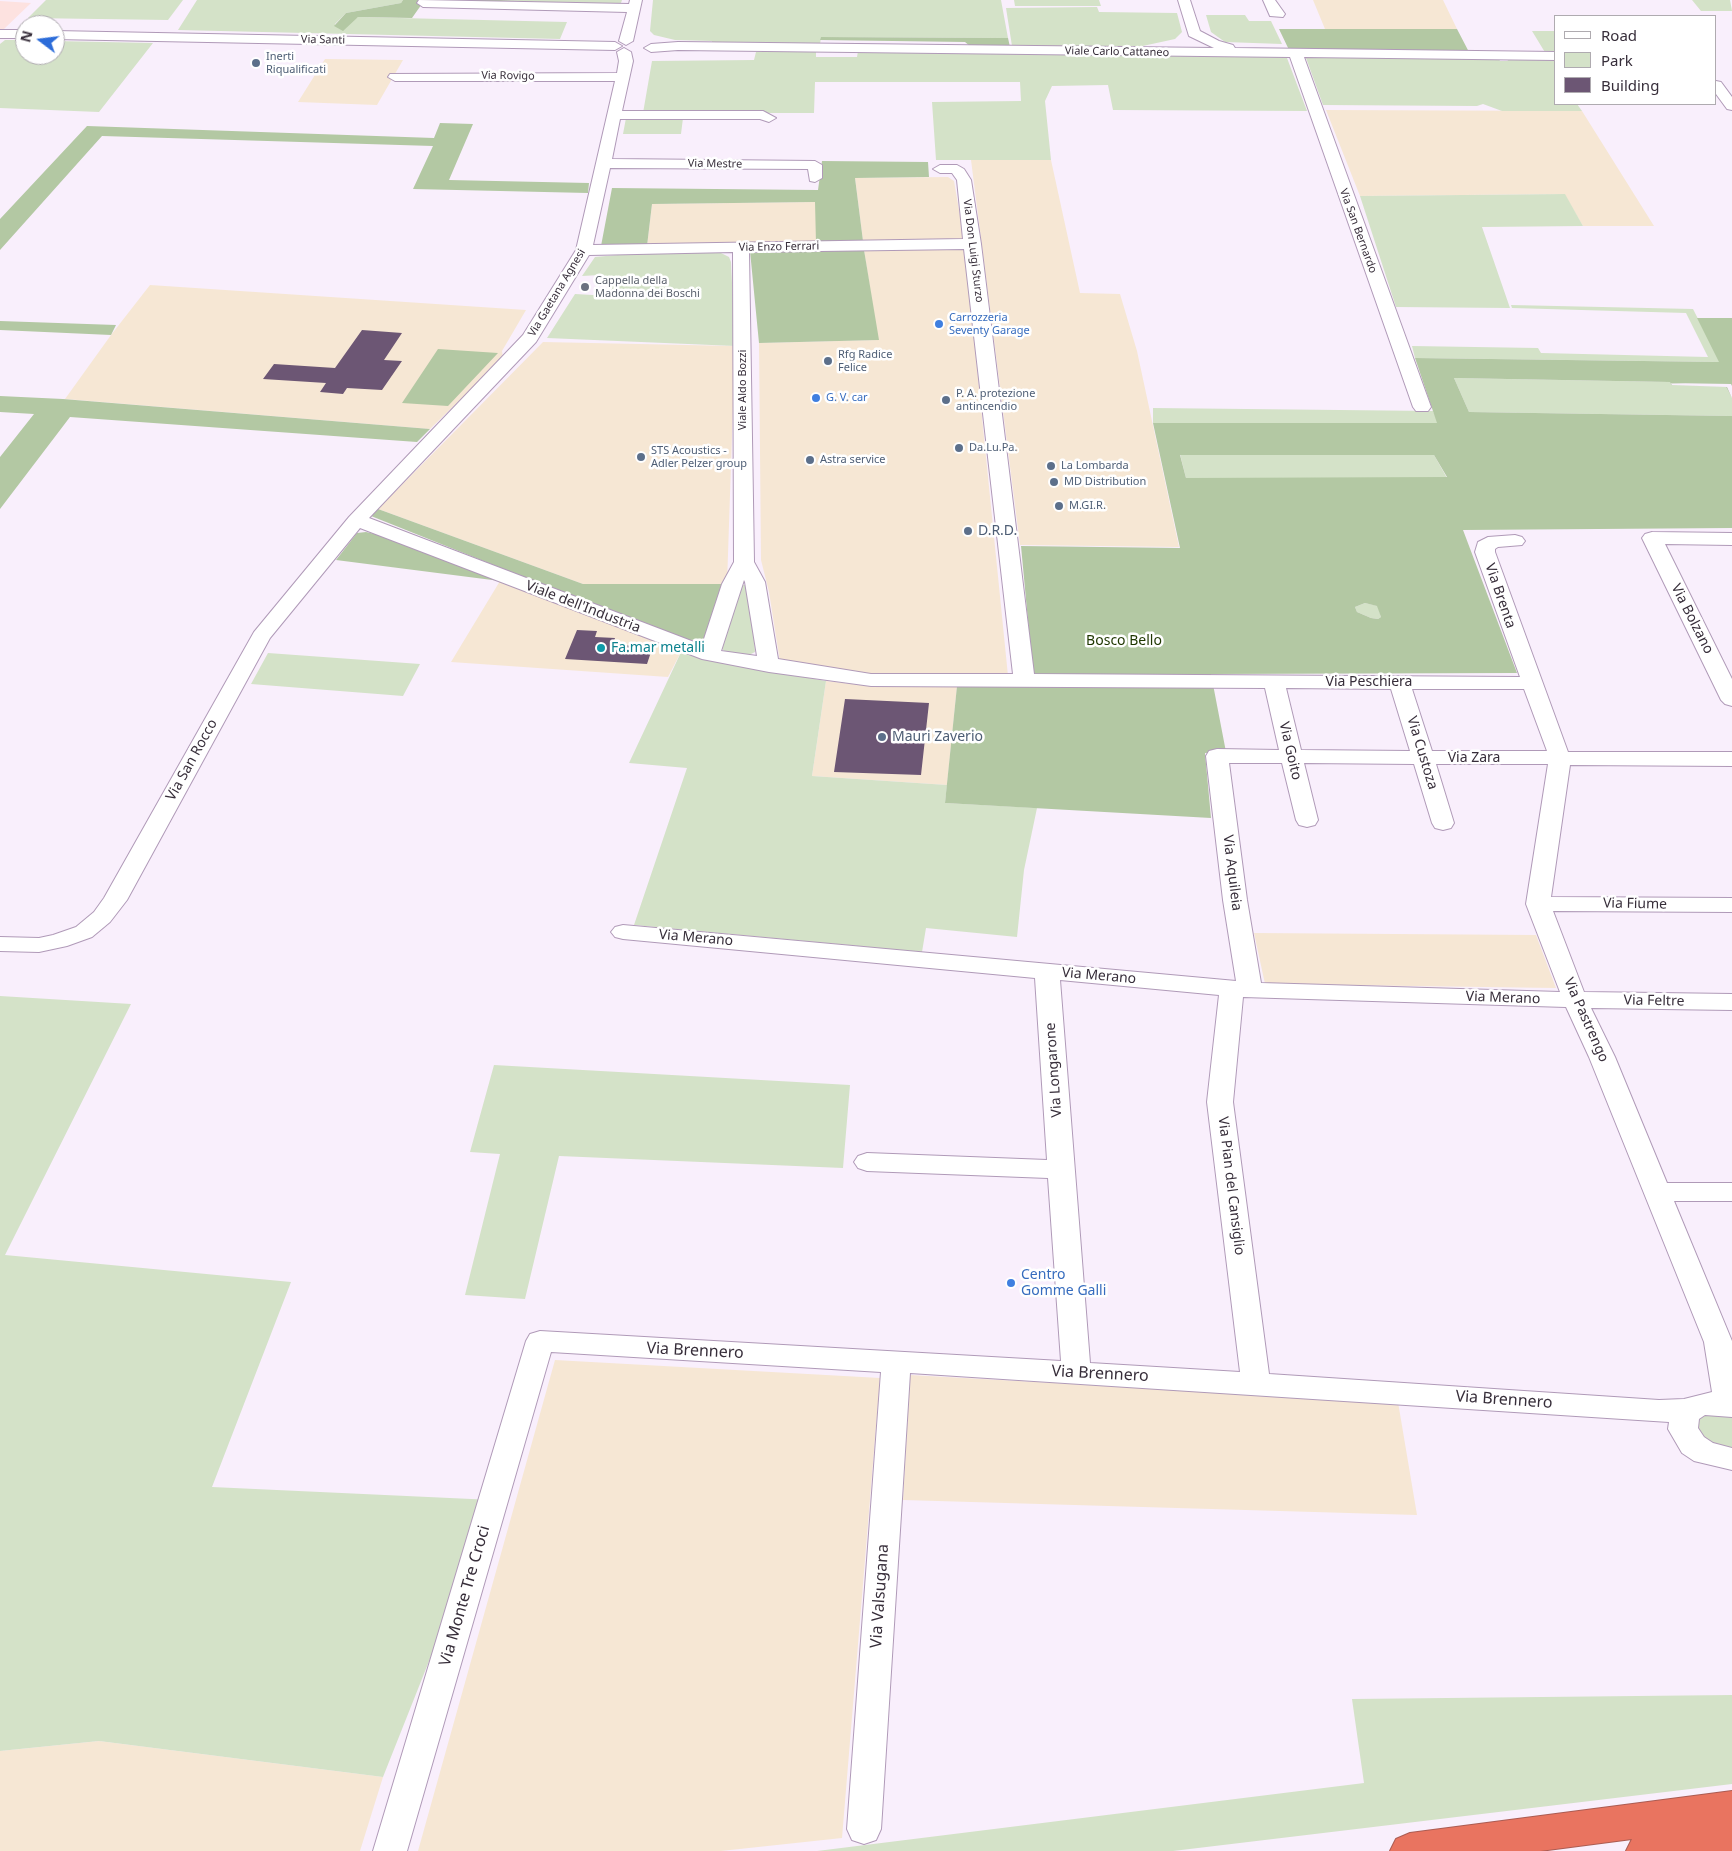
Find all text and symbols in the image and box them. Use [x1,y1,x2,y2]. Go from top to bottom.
north arrow [15,15,65,65]
legend [1554,15,1717,105]
text: Road [1601,25,1637,45]
text: N [15,28,37,44]
street label: Via Santi [301,33,345,47]
street label: Viale Carlo Cattaneo [1065,44,1169,60]
place label: Inerti Riqualificati [266,50,326,76]
text: Park [1601,50,1633,70]
marker: Inerti Riqualificati [250,57,262,69]
street label: Via Rovigo [481,69,535,83]
text: Building [1601,75,1659,95]
street label: Via Mestre [688,157,742,171]
street label: Via San Bernardo [1337,187,1379,275]
street label: Via Don Luigi Sturzo [960,199,986,303]
street label: Via Enzo Ferrari [739,240,819,254]
street label: Via Gaetana Agnesi [526,247,588,339]
place label: Cappella della Madonna dei Boschi [595,274,700,300]
marker: Cappella della Madonna dei Boschi [579,281,591,293]
place label: Carrozzeria Seventy Garage [949,311,1030,337]
marker: Carrozzeria Seventy Garage [933,318,945,330]
place label: Rfg Radice Felice [838,348,892,374]
street label: Viale Aldo Bozzi [736,350,750,430]
marker: Rfg Radice Felice [822,355,834,367]
place label: P. A. protezione antincendio [956,387,1035,413]
place label: G. V. car [826,391,868,405]
marker: G. V. car [810,392,822,404]
marker: P. A. protezione antincendio [940,394,952,406]
place label: Da.Lu.Pa. [969,441,1017,455]
marker: Da.Lu.Pa. [953,442,965,454]
place label: STS Acoustics - Adler Pelzer group [651,444,747,470]
marker: STS Acoustics - Adler Pelzer group [635,451,647,463]
place label: Astra service [820,453,886,467]
marker: Astra service [804,454,816,466]
place label: La Lombarda [1061,459,1129,473]
marker: La Lombarda [1045,460,1057,472]
place label: MD Distribution [1064,475,1146,489]
marker: MD Distribution [1048,476,1060,488]
place label: M.GI.R. [1069,499,1106,513]
marker: M.GI.R. [1053,500,1065,512]
place label: D.R.D. [978,523,1017,539]
marker: D.R.D. [962,525,974,537]
street label: Via Brenta [1481,561,1519,631]
street label: Viale dell'Industria [523,577,643,637]
street label: Via Bolzano [1667,581,1717,657]
park label: Bosco Bello [1086,633,1162,649]
place label: Fa.mar metalli [611,640,705,656]
marker: Fa.mar metalli [595,642,607,654]
street label: Via Peschiera [1326,674,1412,690]
street label: Via Custoza [1403,714,1441,792]
street label: Via San Rocco [163,716,221,804]
street label: Via Goito [1275,720,1305,782]
place label: Mauri Zaverio [892,729,983,745]
marker: Mauri Zaverio [876,731,888,743]
street label: Via Zara [1448,750,1500,766]
street label: Via Aquileia [1219,834,1245,912]
street label: Via Fiume [1603,895,1667,913]
street label: Via Merano [658,926,734,950]
street label: Via Merano [1061,964,1137,988]
street label: Via Pastrengo [1560,975,1612,1065]
street label: Via Merano [1465,988,1541,1008]
street label: Via Feltre [1623,992,1685,1010]
street label: Via Longarone [1042,1022,1066,1118]
street label: Via Pian del Cansiglio [1214,1116,1248,1256]
place label: Centro Gomme Galli [1021,1267,1106,1300]
marker: Centro Gomme Galli [1005,1277,1017,1289]
street label: Via Brennero [646,1339,744,1363]
street label: Via Brennero [1051,1362,1149,1386]
street label: Via Brennero [1455,1387,1553,1413]
street label: Via Monte Tre Croci [436,1523,494,1669]
street label: Via Valsugana [867,1543,893,1649]

